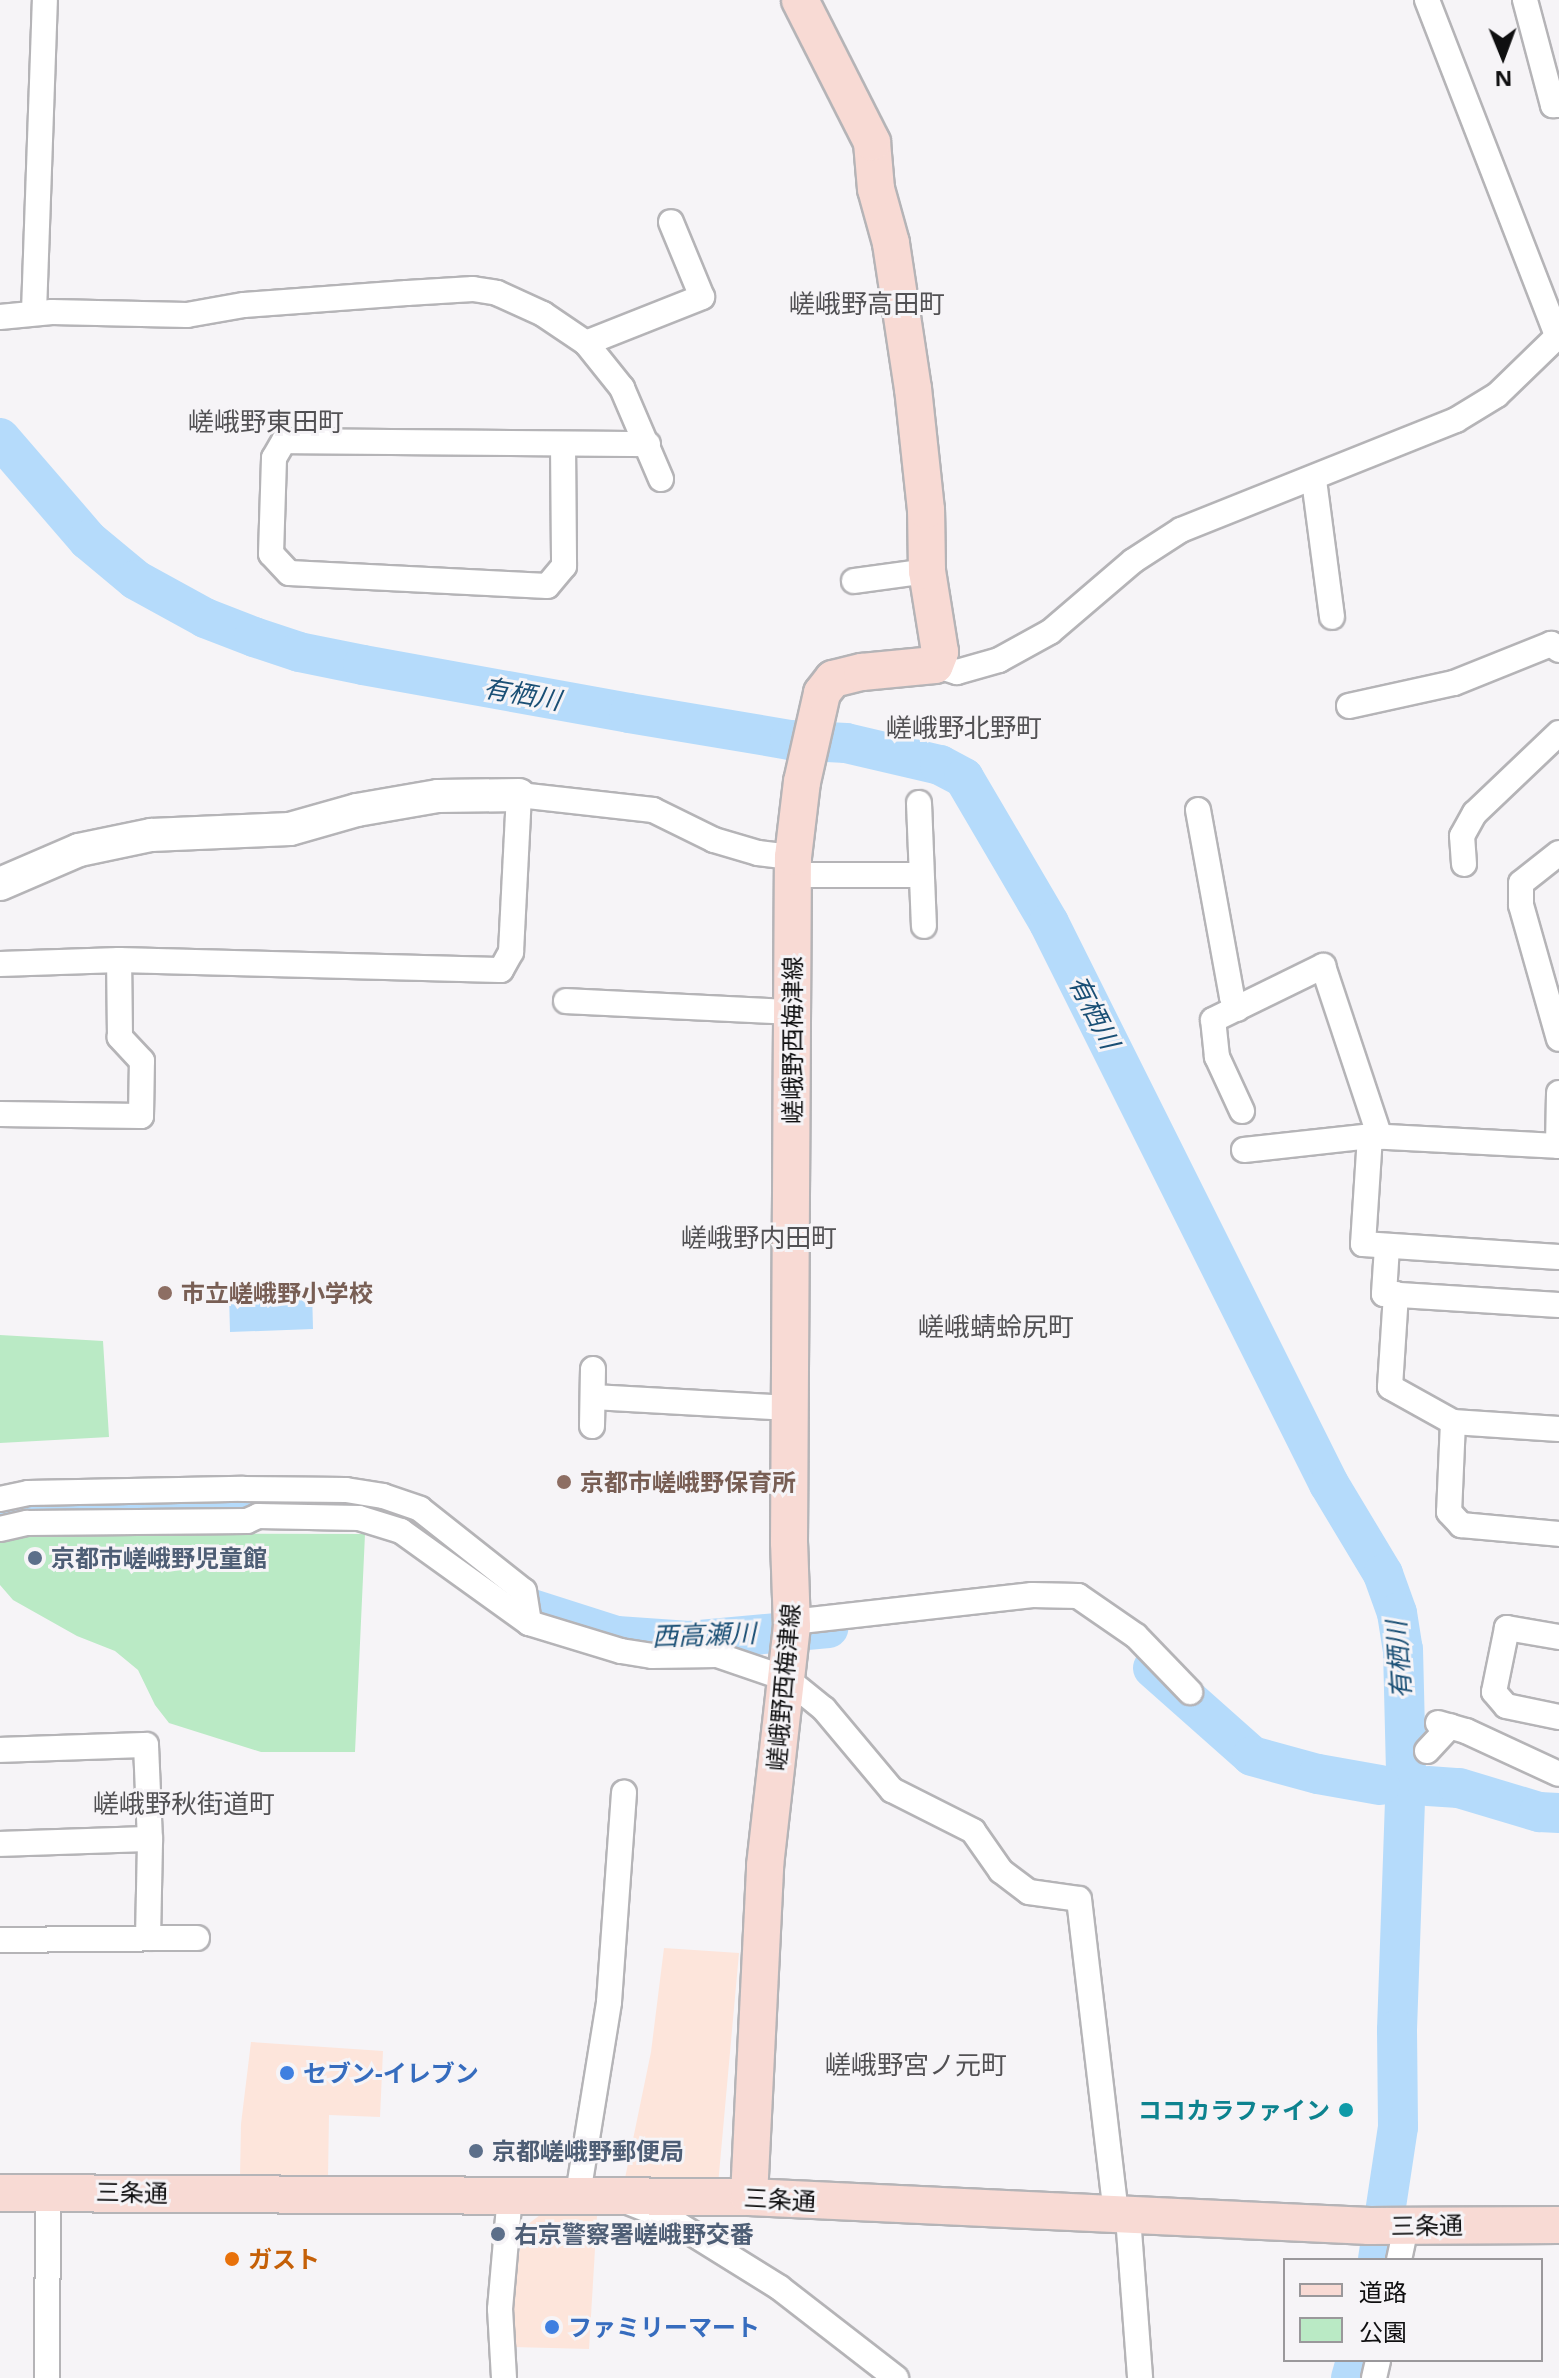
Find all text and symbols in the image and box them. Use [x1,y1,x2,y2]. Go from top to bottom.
north arrow [1463,16,1543,96]
text: N [1494,65,1513,95]
district label: 嵯峨野高田町 [789,288,945,320]
district label: 嵯峨野東田町 [188,406,344,438]
water label: 有栖川 [481,672,563,716]
district label: 嵯峨野北野町 [886,712,1042,744]
street label: 嵯峨野西梅津線 [778,956,806,1124]
water label: 有栖川 [1062,970,1126,1054]
district label: 嵯峨野内田町 [681,1222,837,1254]
place label: 市立嵯峨野小学校 [181,1279,373,1307]
marker: 市立嵯峨野小学校 [156,1284,174,1302]
district label: 嵯峨蜻蛉尻町 [918,1311,1074,1343]
place label: 京都市嵯峨野保育所 [580,1468,796,1496]
marker: 京都市嵯峨野保育所 [555,1473,573,1491]
place label: 京都市嵯峨野児童館 [51,1544,267,1572]
marker: 京都市嵯峨野児童館 [26,1549,44,1567]
street label: 嵯峨野西梅津線 [761,1602,805,1772]
water label: 西高瀬川 [651,1618,757,1652]
water label: 有栖川 [1381,1620,1417,1700]
district label: 嵯峨野秋街道町 [93,1788,275,1820]
district label: 嵯峨野宮ノ元町 [825,2049,1007,2081]
place label: セブン-イレブン [303,2059,479,2087]
marker: セブン-イレブン [278,2064,296,2082]
place label: ココカラファイン [1138,2096,1330,2124]
marker: ココカラファイン [1337,2101,1355,2119]
place label: 京都嵯峨野郵便局 [492,2137,684,2165]
marker: 京都嵯峨野郵便局 [467,2142,485,2160]
street label: 三条通 [96,2177,168,2207]
street label: 三条通 [743,2183,817,2215]
street label: 三条通 [1391,2210,1463,2240]
place label: 右京警察署嵯峨野交番 [514,2220,754,2248]
marker: 右京警察署嵯峨野交番 [489,2225,507,2243]
place label: ガスト [248,2245,320,2273]
marker: ガスト [223,2250,241,2268]
legend [1283,2258,1543,2362]
text: 道路 [1359,2275,1407,2308]
place label: ファミリーマート [568,2313,760,2341]
text: 公園 [1359,2315,1407,2348]
marker: ファミリーマート [543,2318,561,2336]

